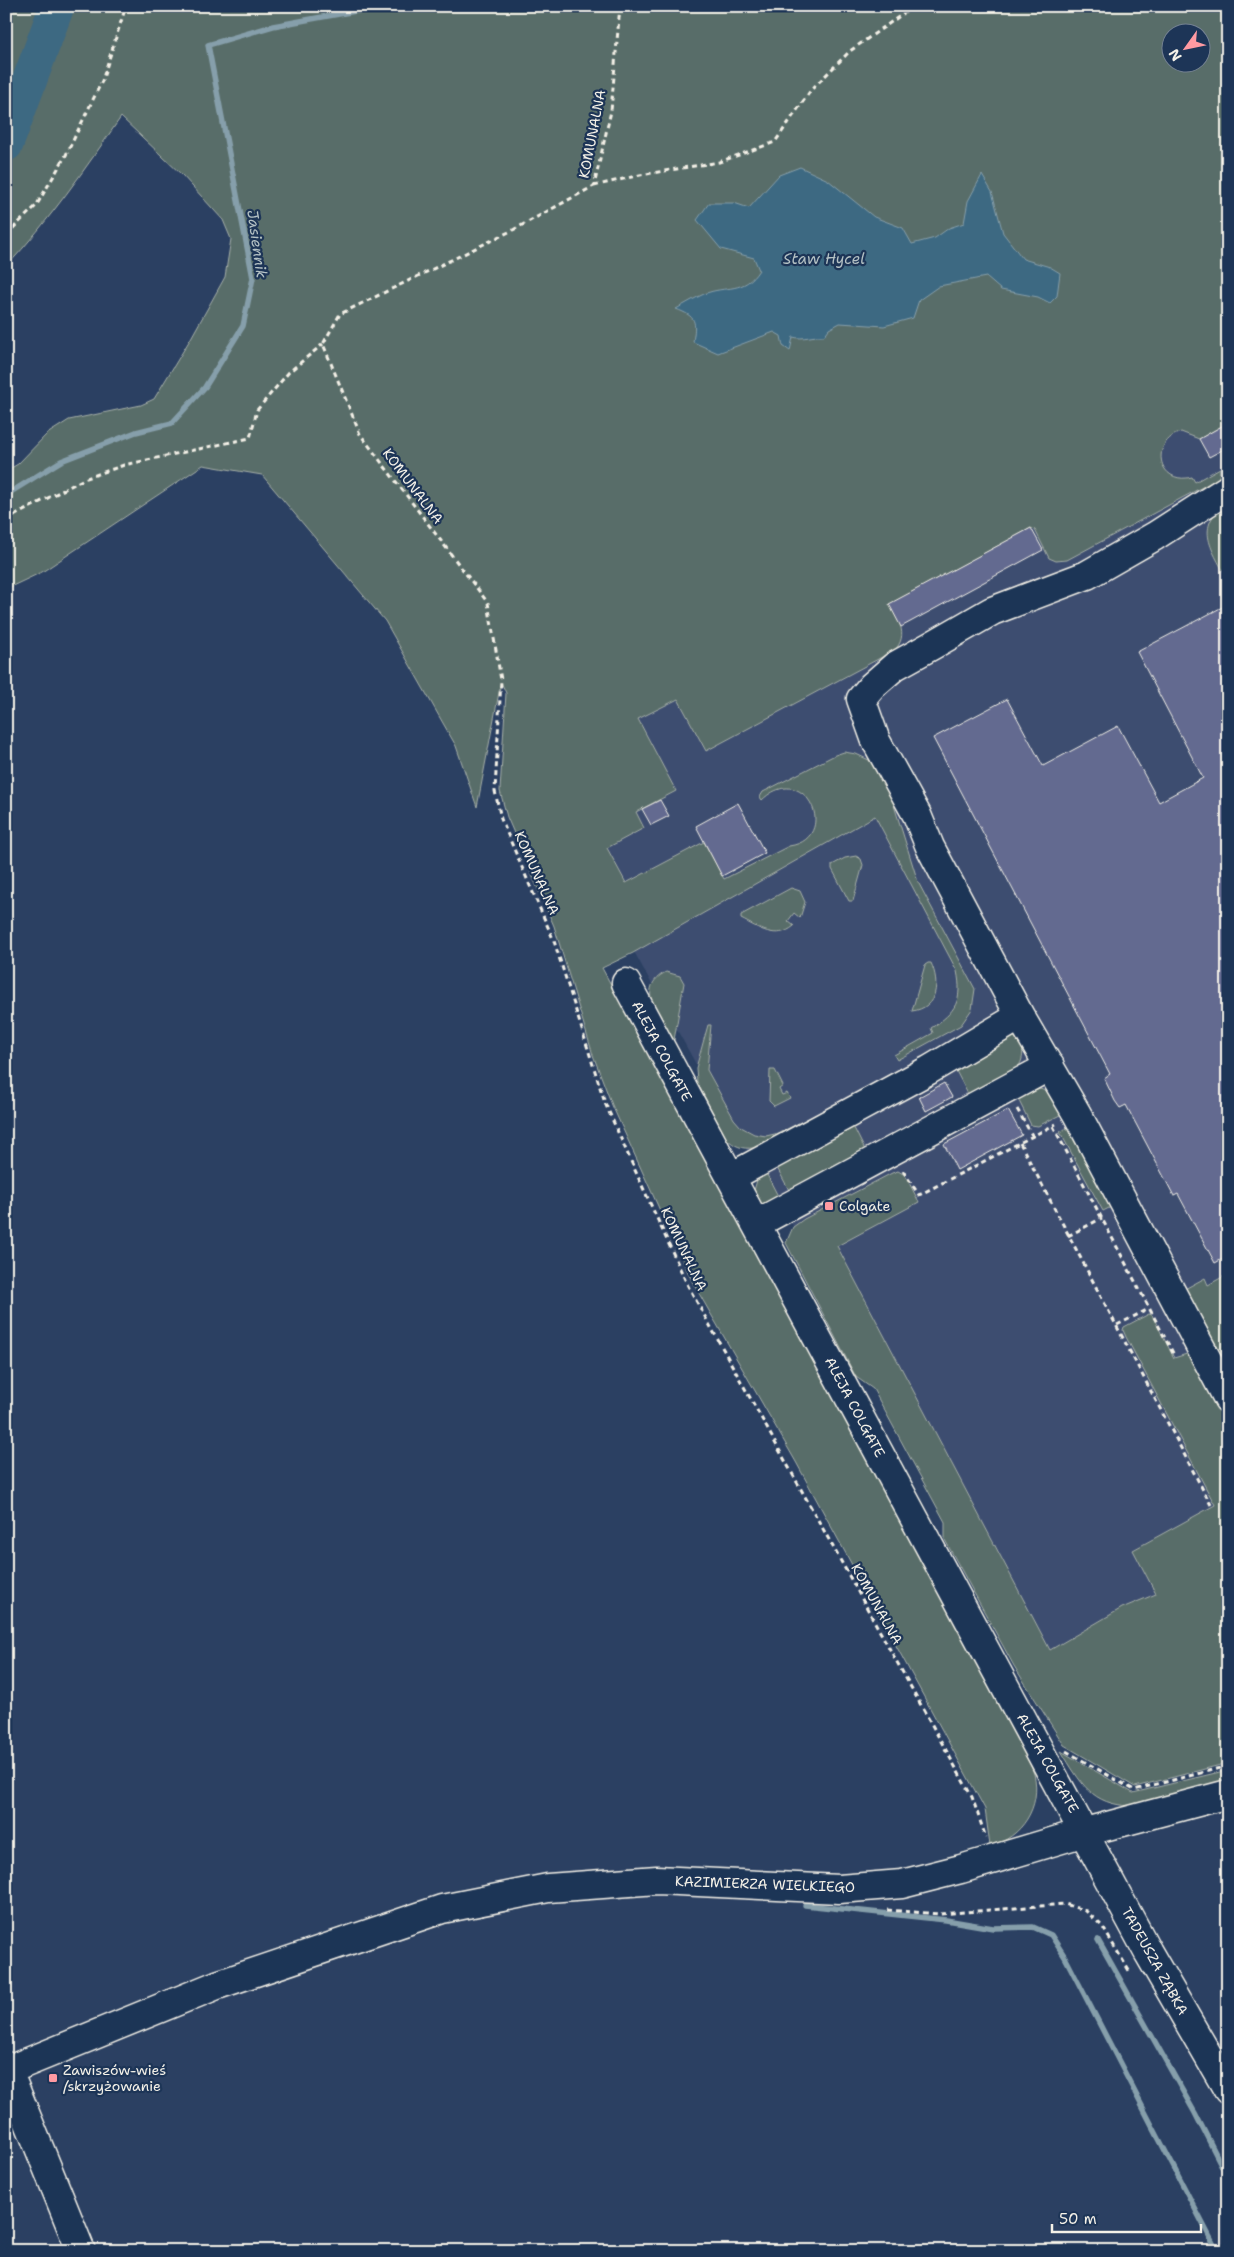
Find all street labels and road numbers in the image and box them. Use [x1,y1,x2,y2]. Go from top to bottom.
street label: KOMUNALNA [575,88,609,180]
street label: KOMUNALNA [379,445,447,527]
street label: KOMUNALNA [510,828,564,918]
street label: ALEJA COLGATE [628,998,696,1105]
street label: KOMUNALNA [657,1204,711,1294]
street label: ALEJA COLGATE [821,1354,889,1461]
street label: KOMUNALNA [847,1560,907,1648]
street label: ALEJA COLGATE [1013,1710,1083,1816]
street label: KAZIMIERZA WIELKIEGO [675,1872,855,1896]
street label: TADEUSZA ZĄBKA [1118,1904,1192,2018]

